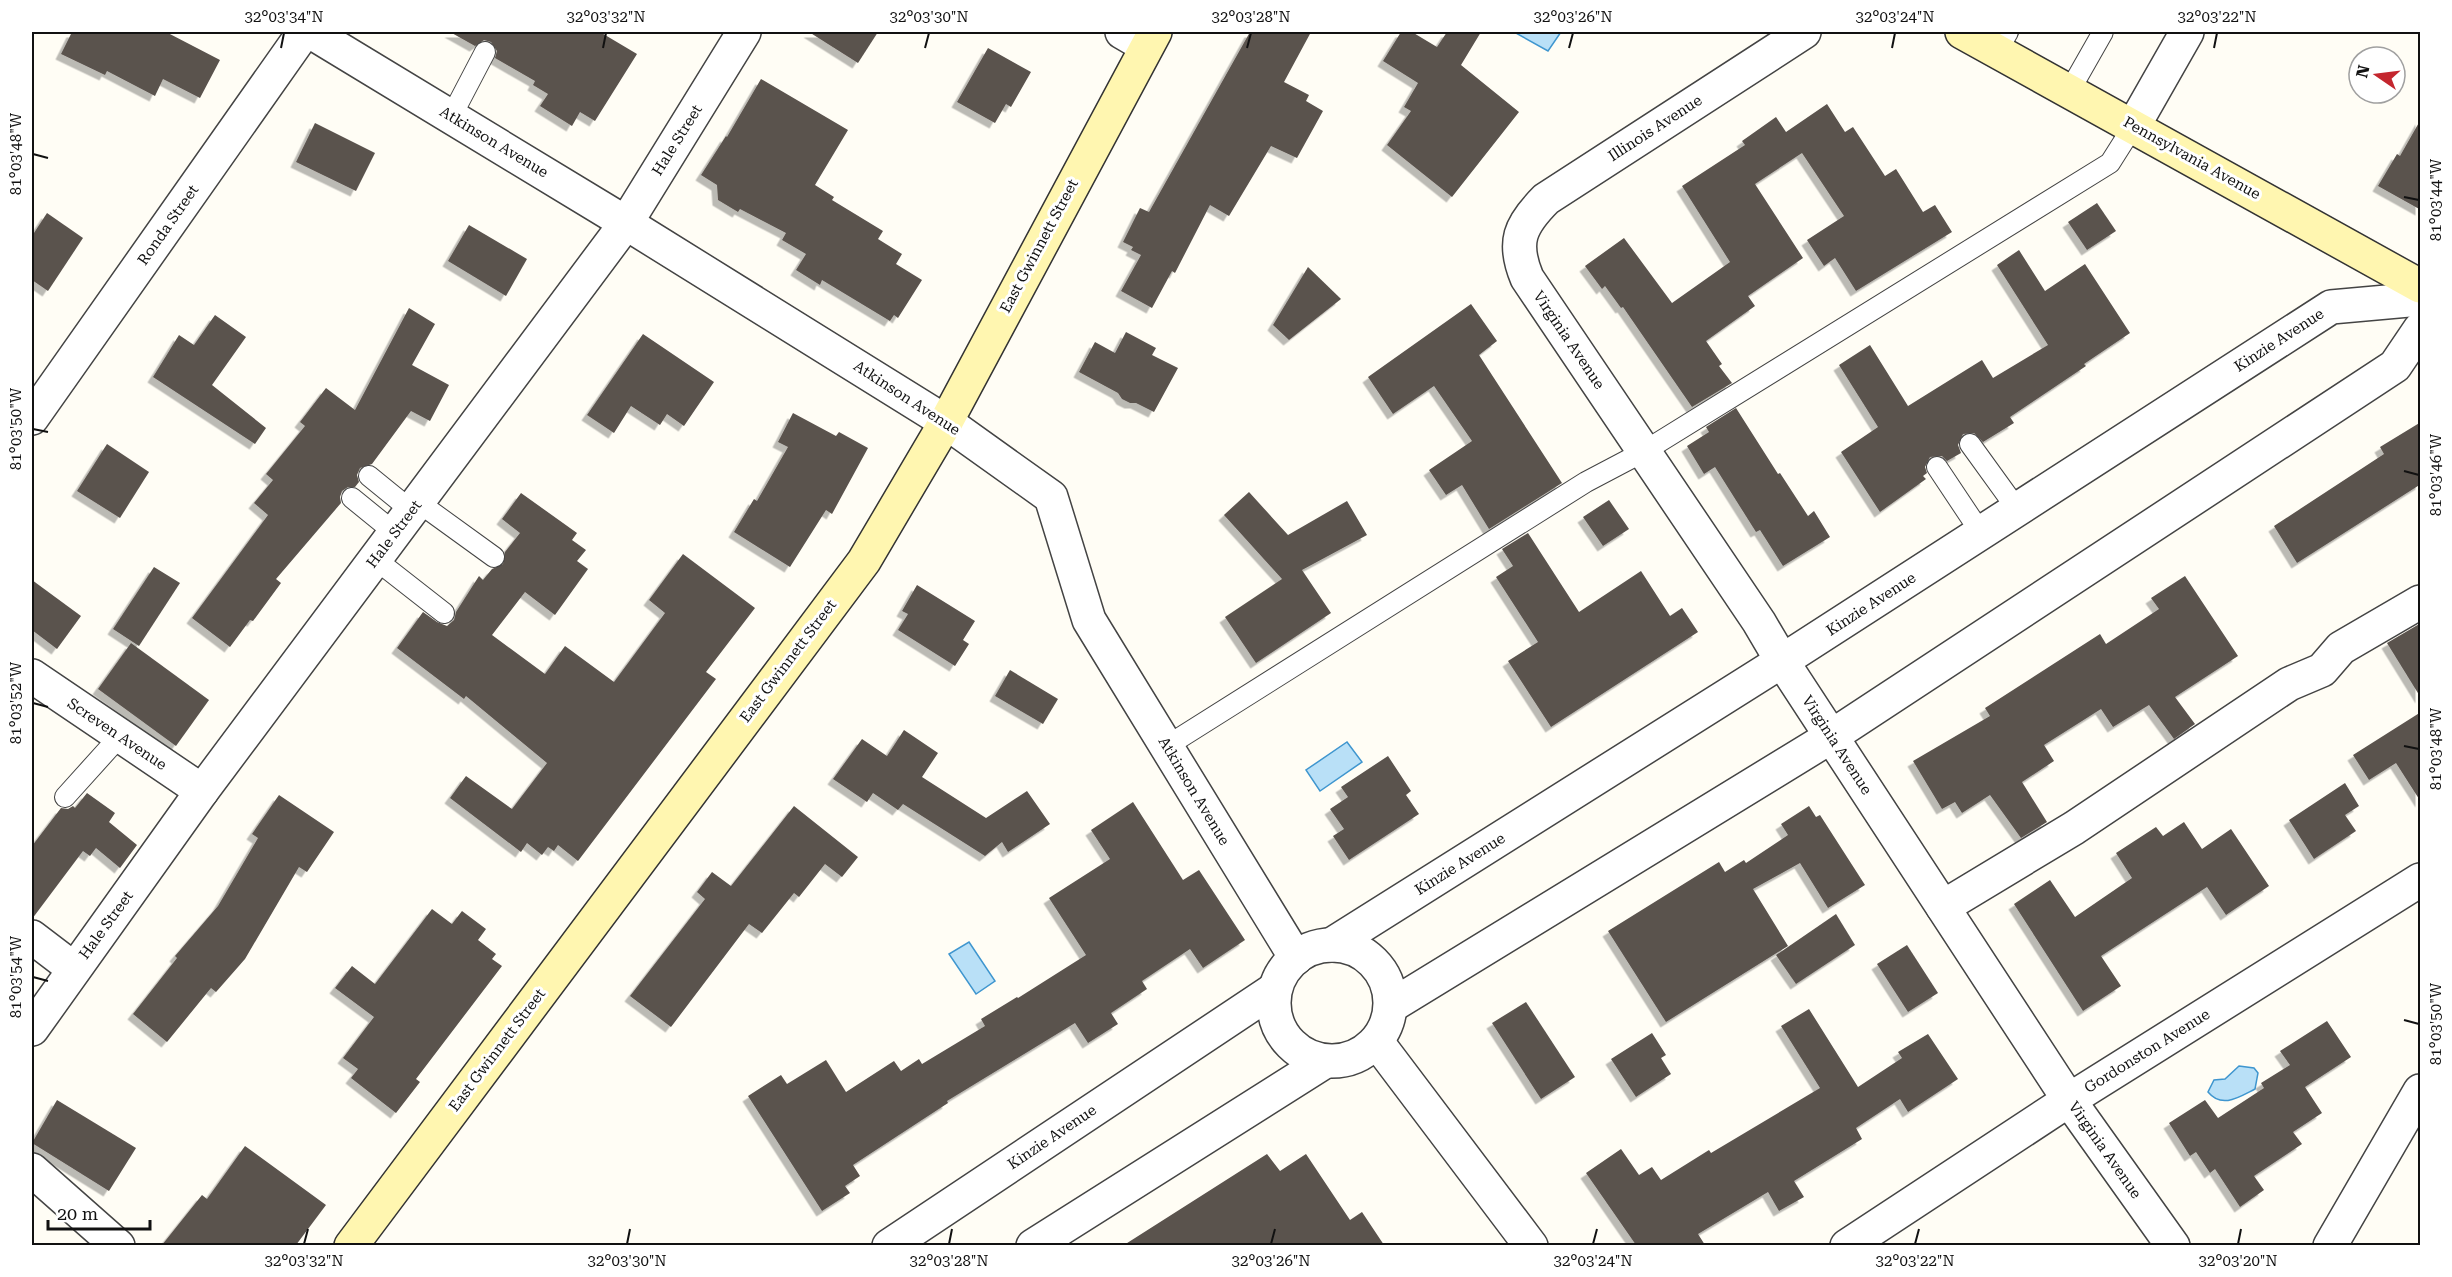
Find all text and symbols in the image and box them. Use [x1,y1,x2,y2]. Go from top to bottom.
text: 32°03'34"N [244,8,324,26]
text: 32°03'32"N [566,8,646,26]
text: 32°03'30"N [889,8,969,26]
text: 32°03'28"N [1211,8,1291,26]
text: 32°03'26"N [1533,8,1613,26]
text: 32°03'24"N [1855,8,1935,26]
text: 32°03'22"N [2177,8,2257,26]
north arrow [2347,45,2407,105]
text: N [2352,63,2374,80]
street label: Illinois Avenue [1605,91,1705,165]
street label: Hale Street [648,101,706,179]
street label: Atkinson Avenue [436,103,552,181]
text: 81°03'48"W [7,112,25,195]
street label: Pennsylvania Avenue [2120,113,2264,203]
text: 81°03'44"W [2427,158,2445,241]
street label: East Gwinnett Street [996,176,1082,316]
street label: Ronda Street [134,181,202,269]
street label: Virginia Avenue [1529,287,1609,393]
street label: Kinzie Avenue [2231,304,2327,376]
street label: Atkinson Avenue [850,357,964,439]
text: 81°03'50"W [7,387,25,470]
text: 81°03'46"W [2427,433,2445,516]
street label: Hale Street [363,496,426,571]
street label: Kinzie Avenue [1823,568,1919,640]
street label: East Gwinnett Street [736,596,840,726]
text: 81°03'52"W [7,661,25,744]
street label: Virginia Avenue [1798,692,1876,798]
street label: Screven Avenue [64,694,170,774]
text: 81°03'48"W [2427,707,2445,790]
street label: Atkinson Avenue [1155,733,1233,849]
street label: Kinzie Avenue [1412,829,1508,899]
street label: Hale Street [75,887,137,963]
text: 81°03'54"W [7,935,25,1018]
text: 81°03'50"W [2427,982,2445,1065]
street label: East Gwinnett Street [445,985,549,1115]
street label: Gordonston Avenue [2081,1005,2213,1097]
street label: Virginia Avenue [2065,1098,2145,1202]
street label: Kinzie Avenue [1004,1101,1100,1173]
scale bar [48,1193,150,1231]
text: 20 m [57,1203,98,1224]
text: 32°03'32"N [264,1252,344,1270]
text: 32°03'30"N [587,1252,667,1270]
text: 32°03'28"N [909,1252,989,1270]
text: 32°03'26"N [1231,1252,1311,1270]
text: 32°03'24"N [1553,1252,1633,1270]
text: 32°03'22"N [1875,1252,1955,1270]
text: 32°03'20"N [2198,1252,2278,1270]

